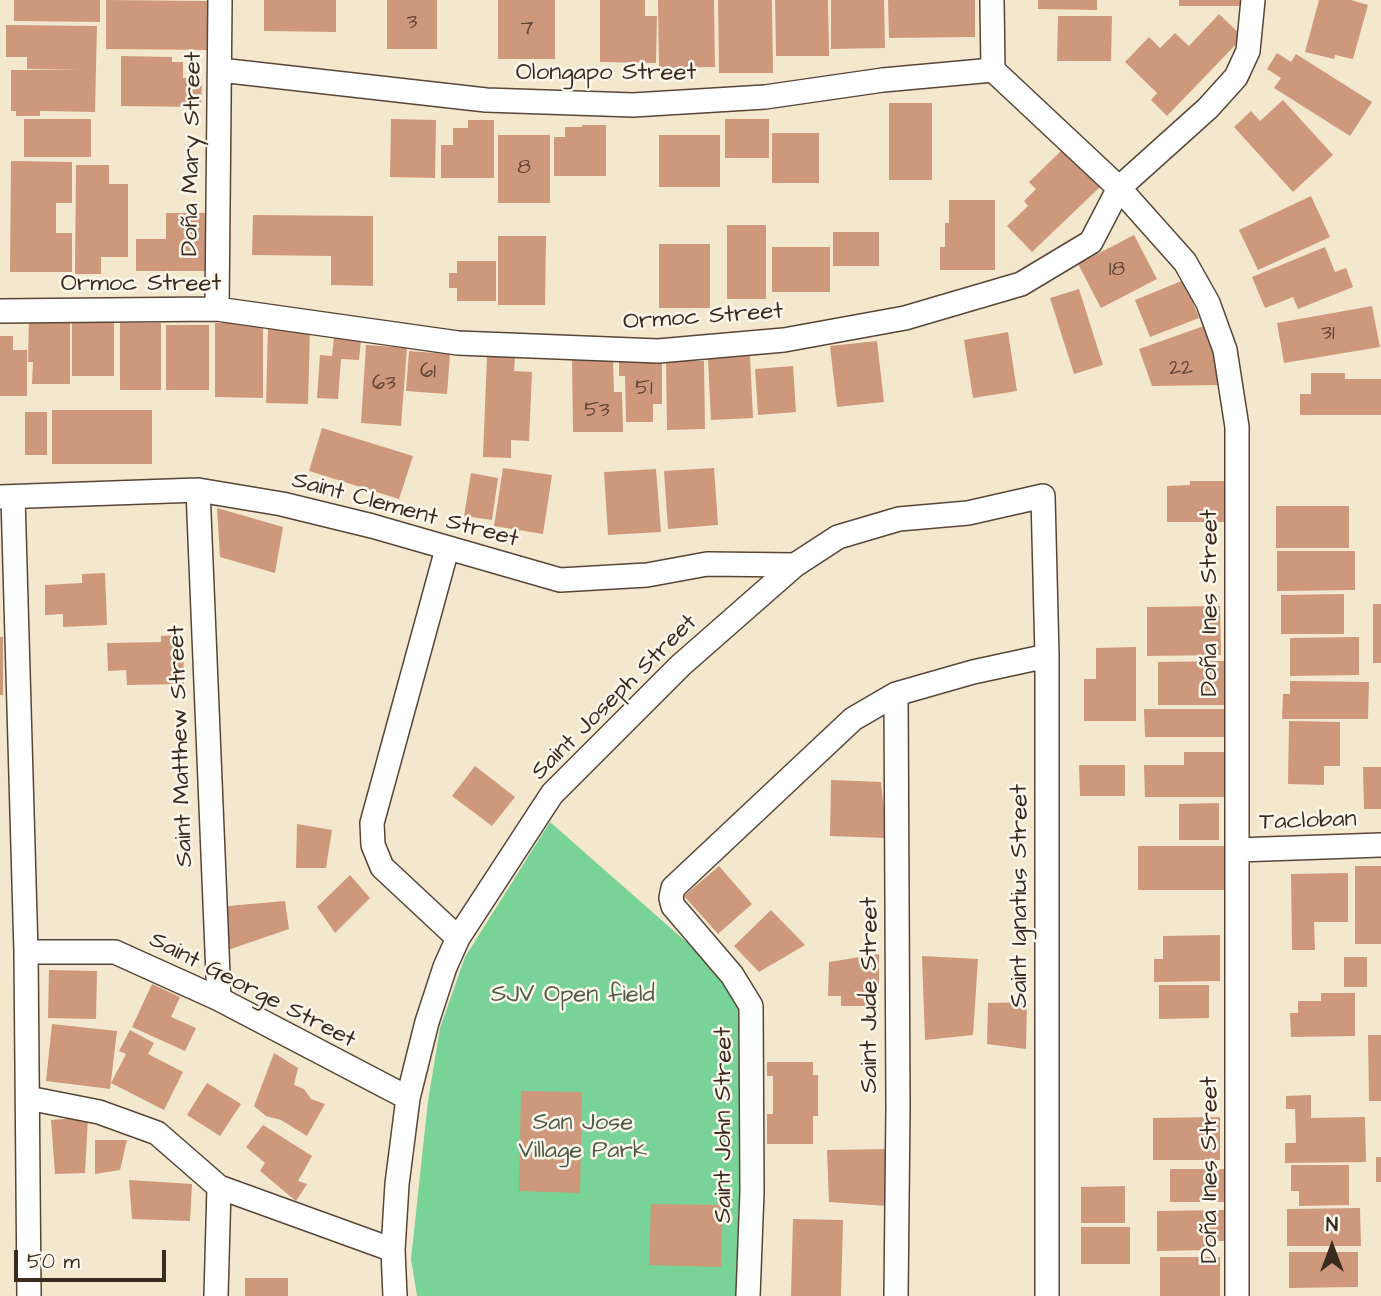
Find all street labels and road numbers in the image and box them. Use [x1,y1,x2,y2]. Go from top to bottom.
street label: Doña Mary Street [177,51,209,257]
street label: Olongapo Street [516,60,696,88]
street label: Ormoc Street [61,271,221,299]
street label: Ormoc Street [622,298,784,338]
street label: Saint Clement Street [289,467,521,555]
street label: Doña Ines Street [1197,509,1225,697]
street label: Saint Joseph Street [526,609,704,787]
street label: Saint Matthew Street [163,625,201,867]
street label: Saint Ignatius Street [1007,784,1035,1008]
street label: Tacloban [1259,806,1357,838]
street label: Saint Jude Street [857,897,885,1093]
street label: Saint George Street [144,926,360,1056]
street label: Saint John Street [711,1027,739,1223]
street label: Doña Ines Street [1197,1076,1225,1264]

